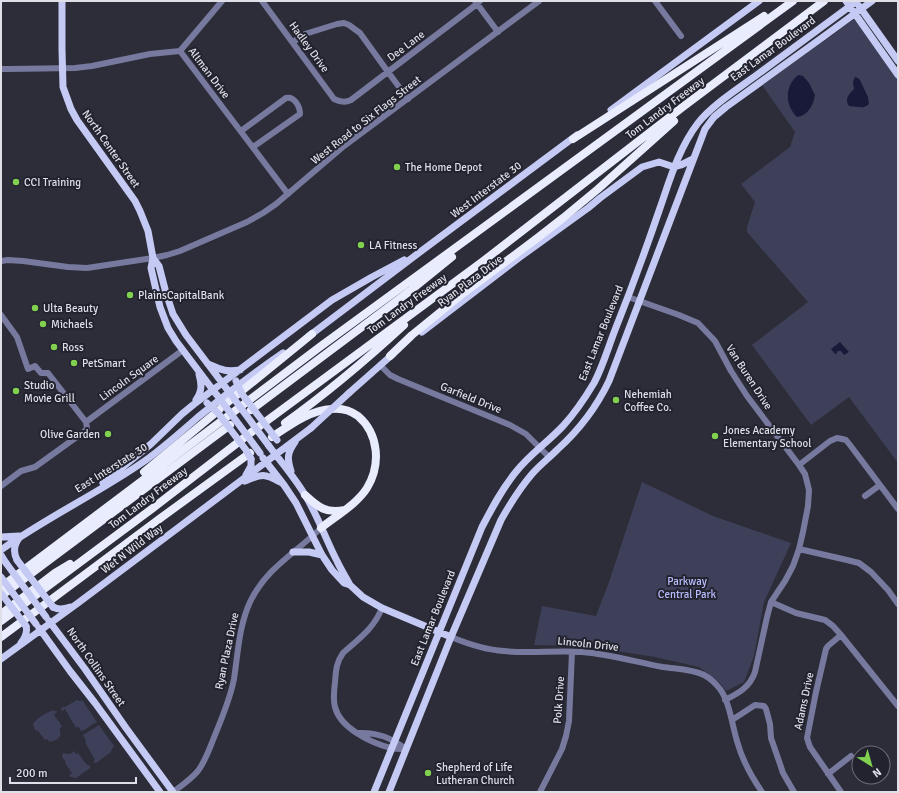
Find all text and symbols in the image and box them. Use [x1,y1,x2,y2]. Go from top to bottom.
street label: East Lamar Boulevard [728,14,818,84]
street label: Hadley Drive [286,19,332,75]
street label: Dee Lane [385,28,427,64]
street label: Altman Drive [185,45,233,101]
street label: West Road to Six Flags Street [308,73,424,167]
street label: Tom Landry Freeway [623,74,708,142]
street label: North Center Street [79,108,143,191]
street label: West Interstate 30 [448,159,524,221]
place label: The Home Depot [405,161,482,174]
marker: The Home Depot [392,162,402,172]
place label: CCI Training [24,176,81,189]
marker: CCI Training [11,177,21,187]
place label: LA Fitness [369,239,418,252]
marker: LA Fitness [356,240,366,250]
street label: Ryan Plaza Drive [435,252,505,310]
street label: Tom Landry Freeway [365,270,450,337]
street label: East Lamar Boulevard [576,283,626,383]
place label: PlainsCapitalBank [138,289,225,302]
marker: PlainsCapitalBank [125,290,135,300]
place label: Ulta Beauty [43,302,99,315]
marker: Ulta Beauty [30,303,40,313]
place label: Michaels [51,318,93,331]
marker: Michaels [38,319,48,329]
place label: Ross [62,341,84,354]
marker: Ross [49,342,59,352]
street label: Van Buren Drive [723,342,775,412]
street label: Lincoln Square [97,352,161,404]
place label: PetSmart [82,357,126,370]
marker: PetSmart [69,358,79,368]
place label: Studio Movie Grill [24,379,75,405]
street label: Garfield Drive [438,380,504,416]
marker: Studio Movie Grill [11,386,21,396]
place label: Nehemiah Coffee Co. [624,388,672,414]
marker: Nehemiah Coffee Co. [611,395,621,405]
place label: Jones Academy Elementary School [723,424,811,450]
place label: Olive Garden [40,428,100,441]
marker: Olive Garden [103,429,113,439]
marker: Jones Academy Elementary School [710,431,720,441]
street label: East Interstate 30 [72,440,150,496]
street label: Tom Landry Freeway [106,464,191,532]
street label: Wet N Wild Way [99,521,166,576]
street label: East Lamar Boulevard [408,568,458,668]
park label: Parkway Central Park [658,575,717,601]
street label: Ryan Plaza Drive [213,611,241,691]
street label: North Collins Street [64,625,128,709]
street label: Lincoln Drive [557,634,619,654]
street label: Adams Drive [792,671,816,731]
street label: Polk Drive [551,676,567,724]
north arrow [851,745,891,785]
scale bar [10,759,136,785]
place label: Shepherd of Life Lutheran Church [436,761,514,787]
text: N [870,765,884,780]
text: 200 m [16,766,48,781]
marker: Shepherd of Life Lutheran Church [423,768,433,778]

